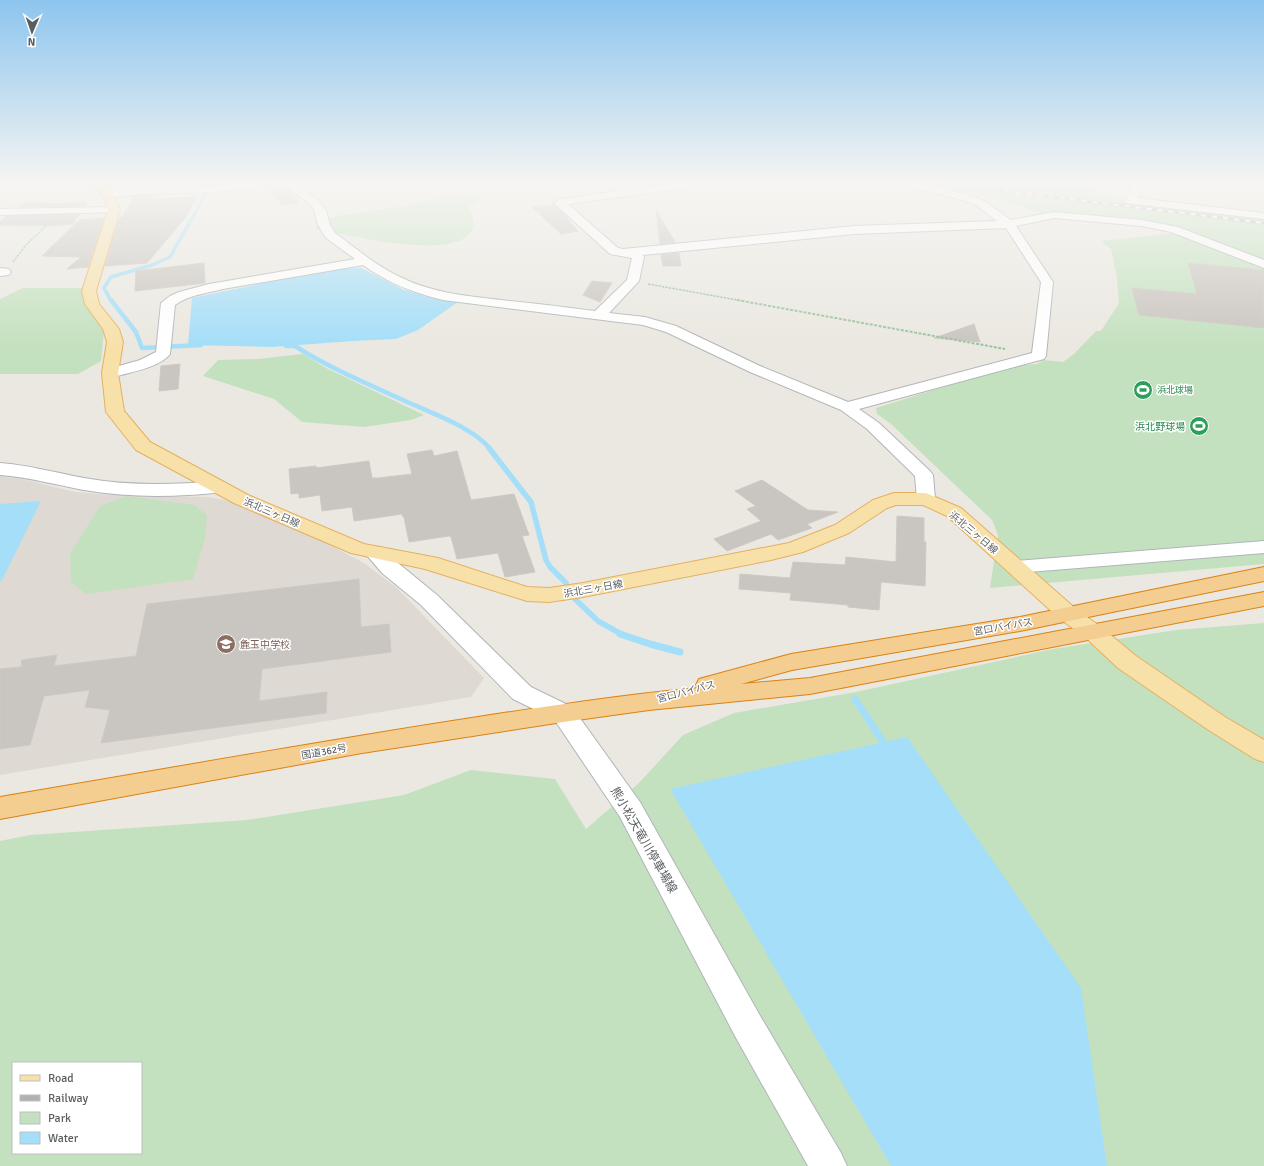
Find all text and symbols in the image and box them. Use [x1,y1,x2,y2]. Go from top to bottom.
north arrow [12,12,52,52]
text: N [28,35,36,48]
sports icon: 浜北球場 [1132,379,1154,401]
place label: 浜北球場 [1157,385,1193,396]
sports icon: 浜北野球場 [1188,415,1210,437]
place label: 浜北野球場 [1135,421,1185,433]
street label: 浜北三ヶ日線 [242,496,302,530]
street label: 浜北三ヶ日線 [947,509,1000,557]
street label: 浜北三ヶ日線 [563,578,624,600]
street label: 宮口バイパス [973,616,1034,638]
school or university icon: 麁玉中学校 [215,633,237,655]
place label: 麁玉中学校 [240,639,290,651]
street label: 宮口バイパス [656,678,717,706]
street label: 国道362号 [300,742,348,762]
street label: 熊小松天竜川停車場線 [607,785,680,896]
legend [12,1062,142,1154]
text: Road [48,1071,74,1086]
text: Railway [48,1091,88,1106]
text: Park [48,1111,71,1126]
text: Water [48,1131,79,1146]

